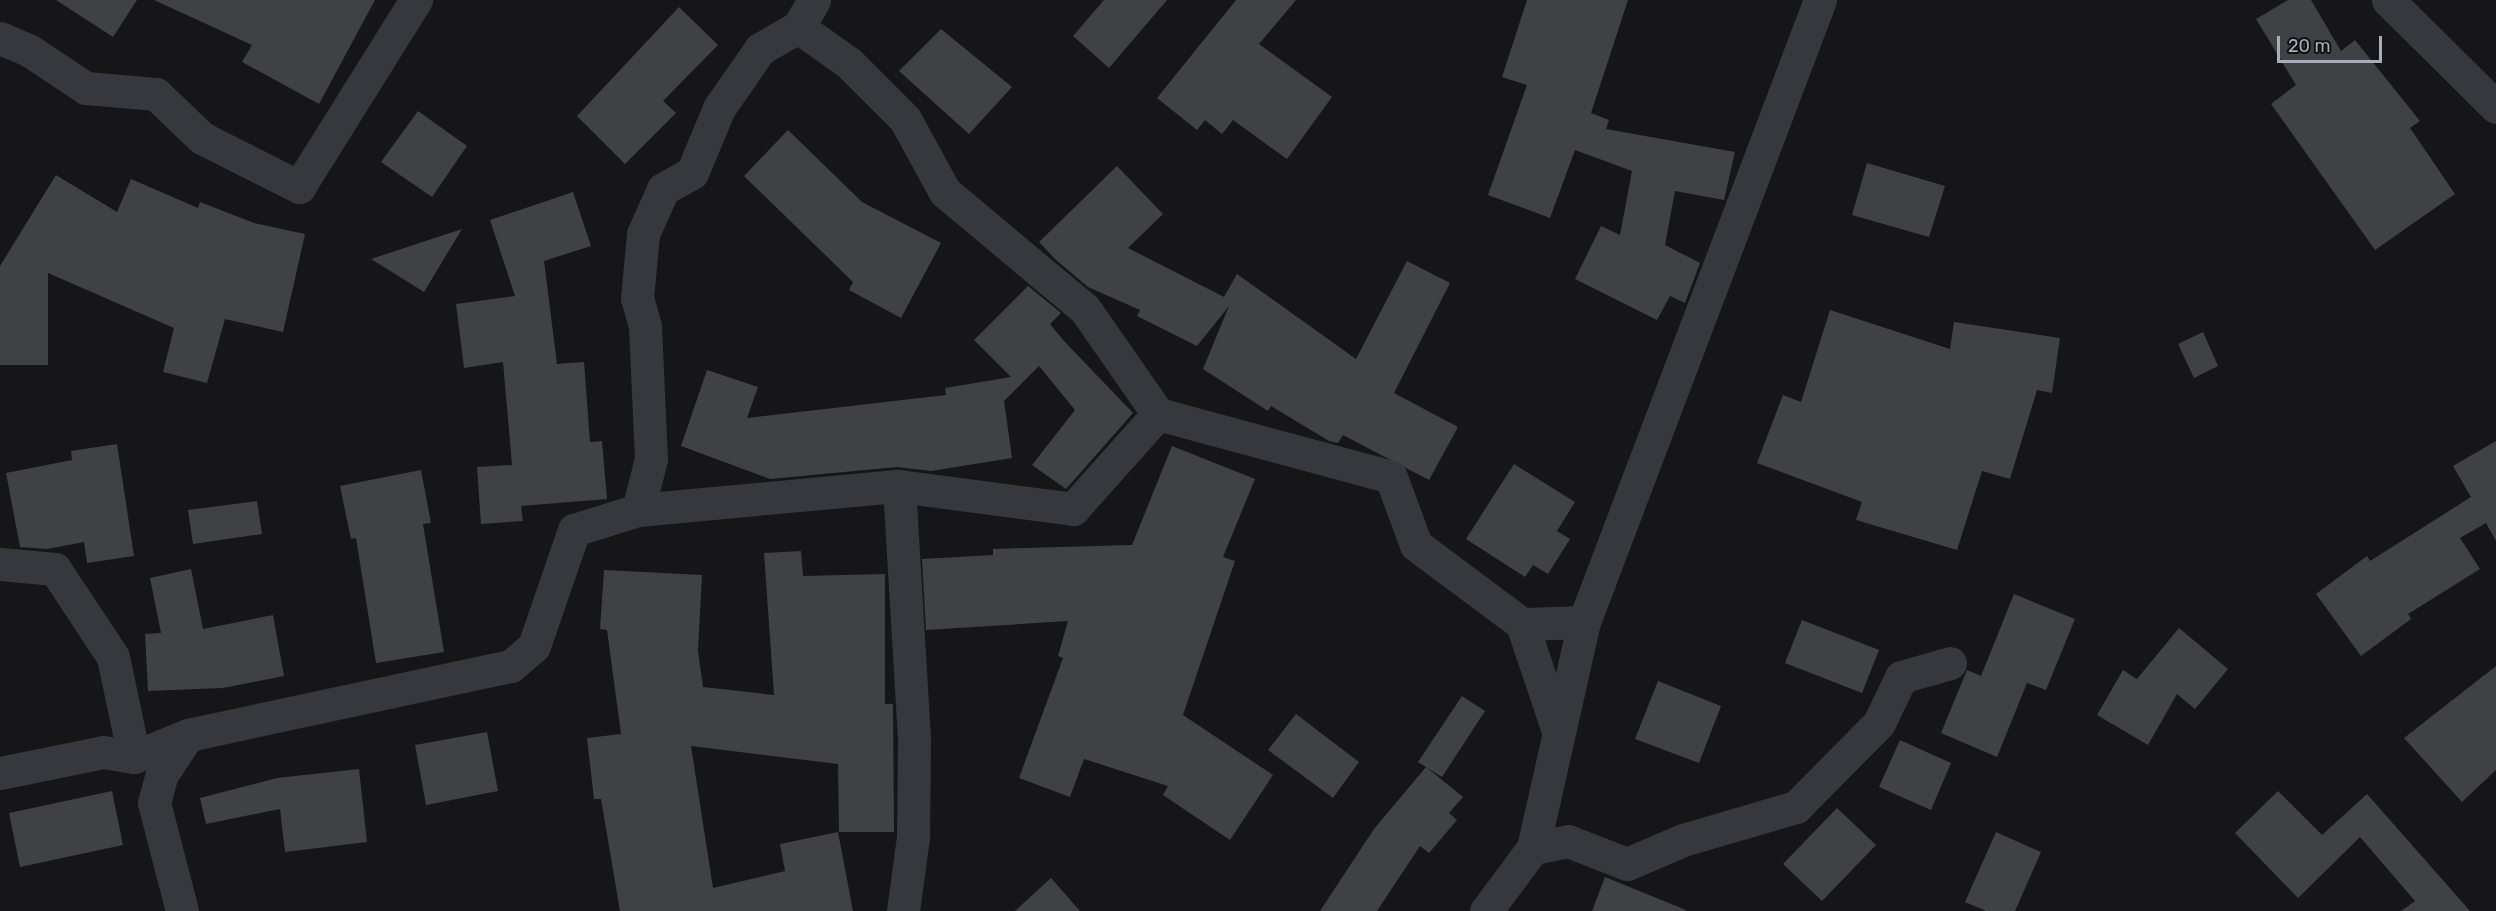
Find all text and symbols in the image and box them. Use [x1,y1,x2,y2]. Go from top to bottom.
scale bar [2280,24,2385,62]
text: 20 m [2288,35,2330,57]

